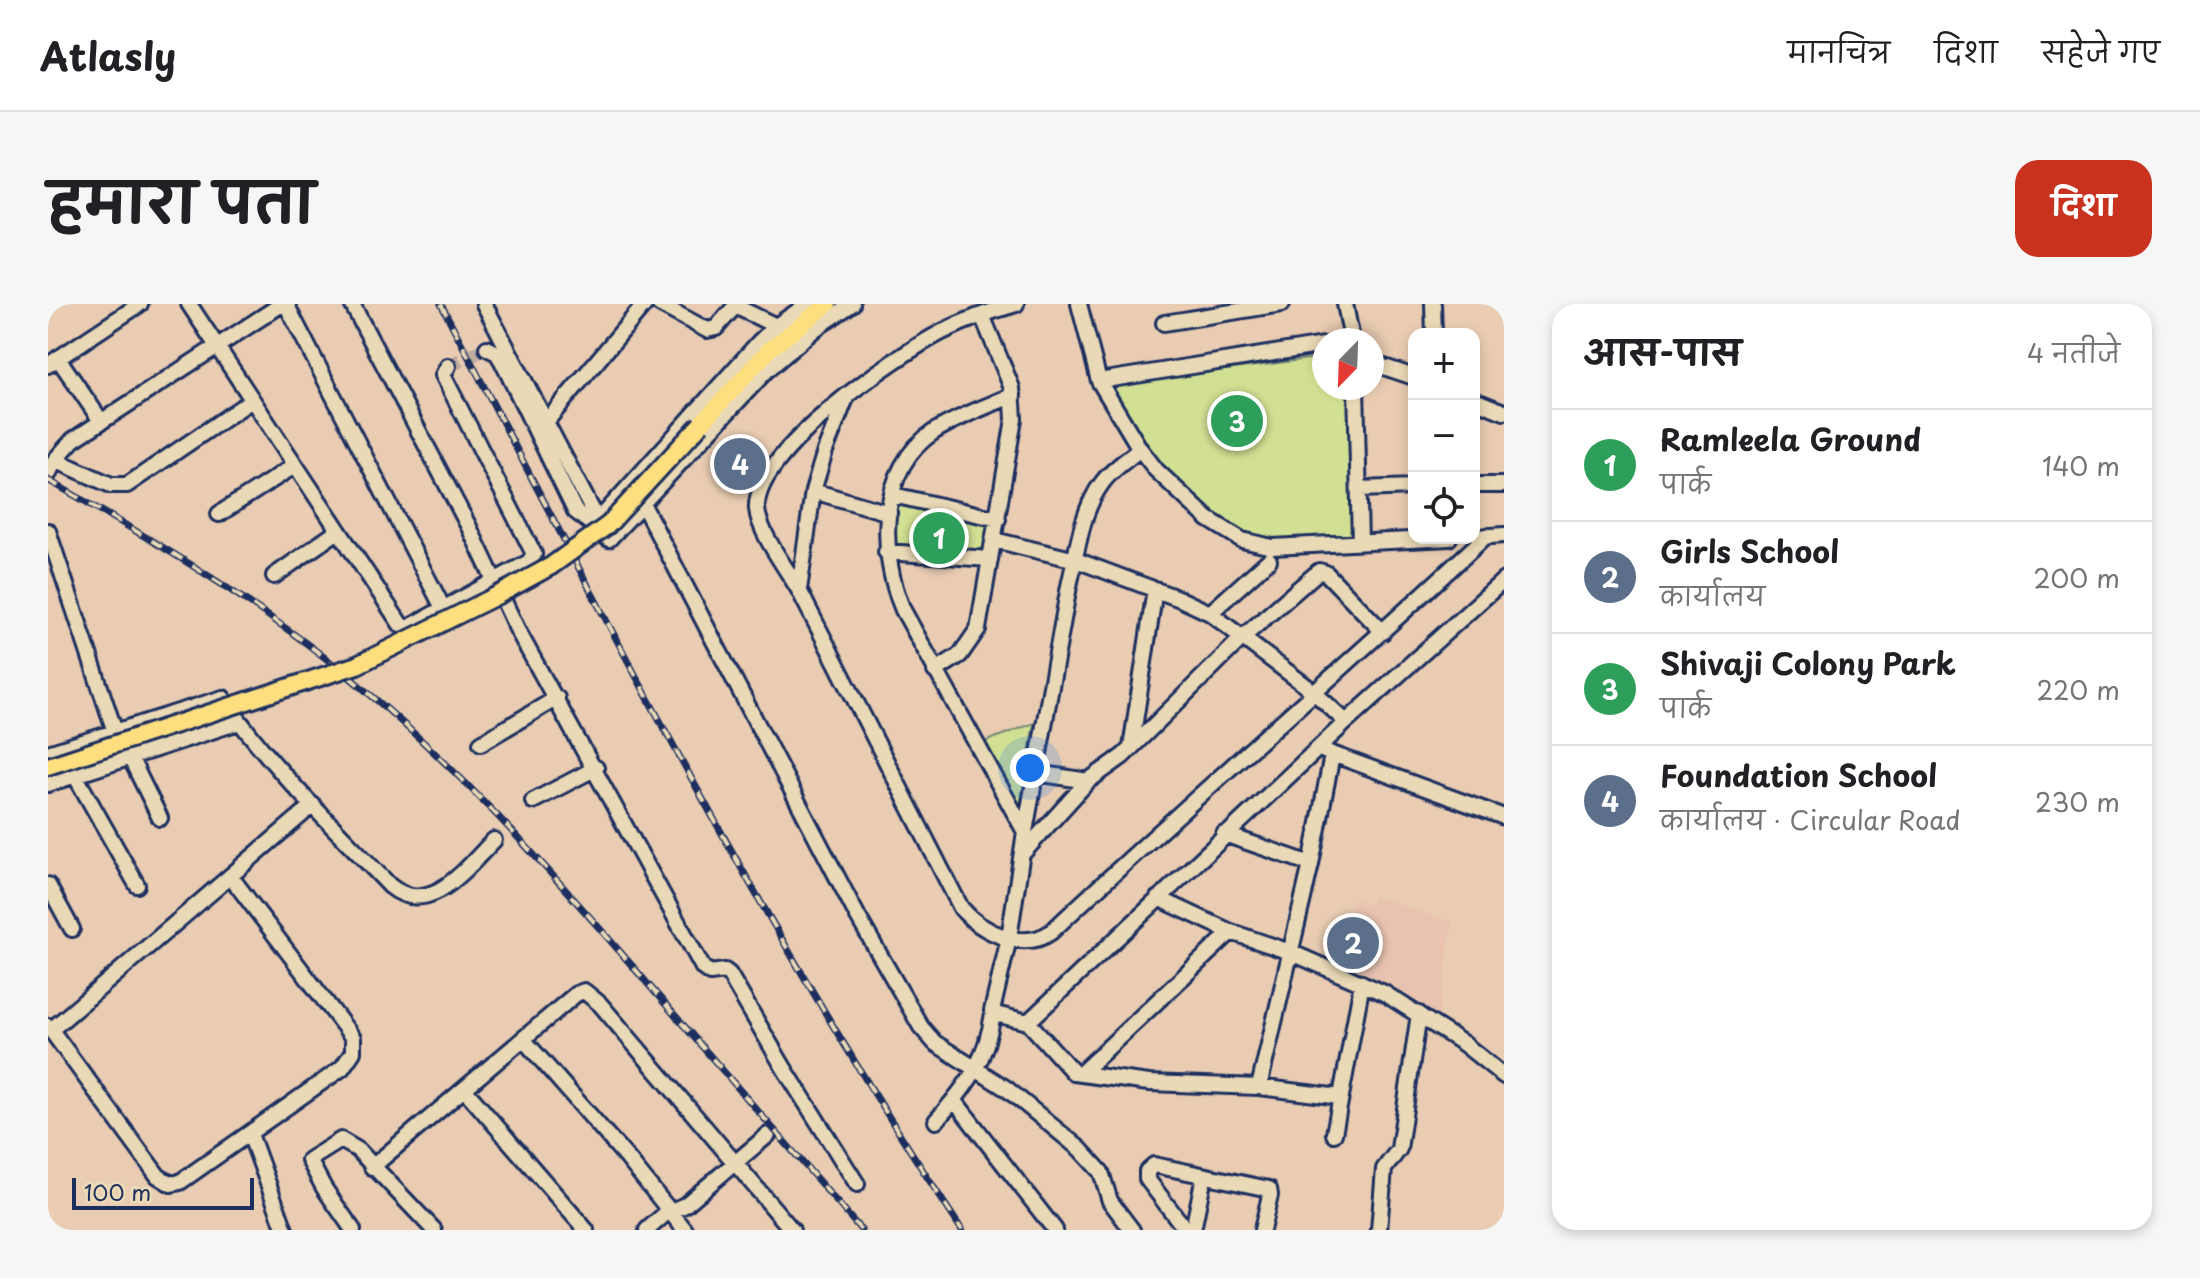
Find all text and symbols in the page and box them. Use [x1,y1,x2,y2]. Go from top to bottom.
text: Atlasly [40,27,176,84]
text: मानचित्र [1788,30,1890,73]
text: दिशा [1934,30,1998,73]
text: सहेजे गए [2042,30,2160,73]
text: हमारा पता [48,157,315,242]
button: दिशा [2015,160,2152,257]
text: आस-पास [1584,325,1742,377]
north arrow [1312,328,1384,400]
map controls [1408,328,1480,544]
button: + [1408,328,1480,400]
text: 4 नतीजे [2027,333,2120,372]
pin: 3 [1211,391,1263,451]
button: − [1408,400,1480,472]
text: Ramleela Ground [1660,416,1921,461]
pin: 4 [714,434,766,494]
text: 1 [1604,446,1616,485]
text: 140 m [2042,446,2120,485]
text: पार्क [1660,464,1711,503]
button: locate [1408,472,1480,544]
pin: 1 [913,508,965,568]
text: Girls School [1660,528,1839,573]
text: 2 [1601,558,1619,597]
text: 200 m [2033,558,2120,597]
text: कार्यालय [1660,576,1765,615]
text: Shivaji Colony Park [1660,640,1956,685]
text: 3 [1601,670,1619,709]
text: 220 m [2036,670,2120,709]
text: पार्क [1660,688,1711,727]
your location [1010,748,1050,788]
text: Foundation School [1660,752,1937,797]
text: 4 [1601,782,1619,821]
text: 230 m [2035,782,2120,821]
text: कार्यालय · Circular Road [1660,800,1961,839]
pin: 2 [1327,913,1379,973]
scale bar [72,1174,254,1210]
text: 100 m [84,1175,151,1208]

